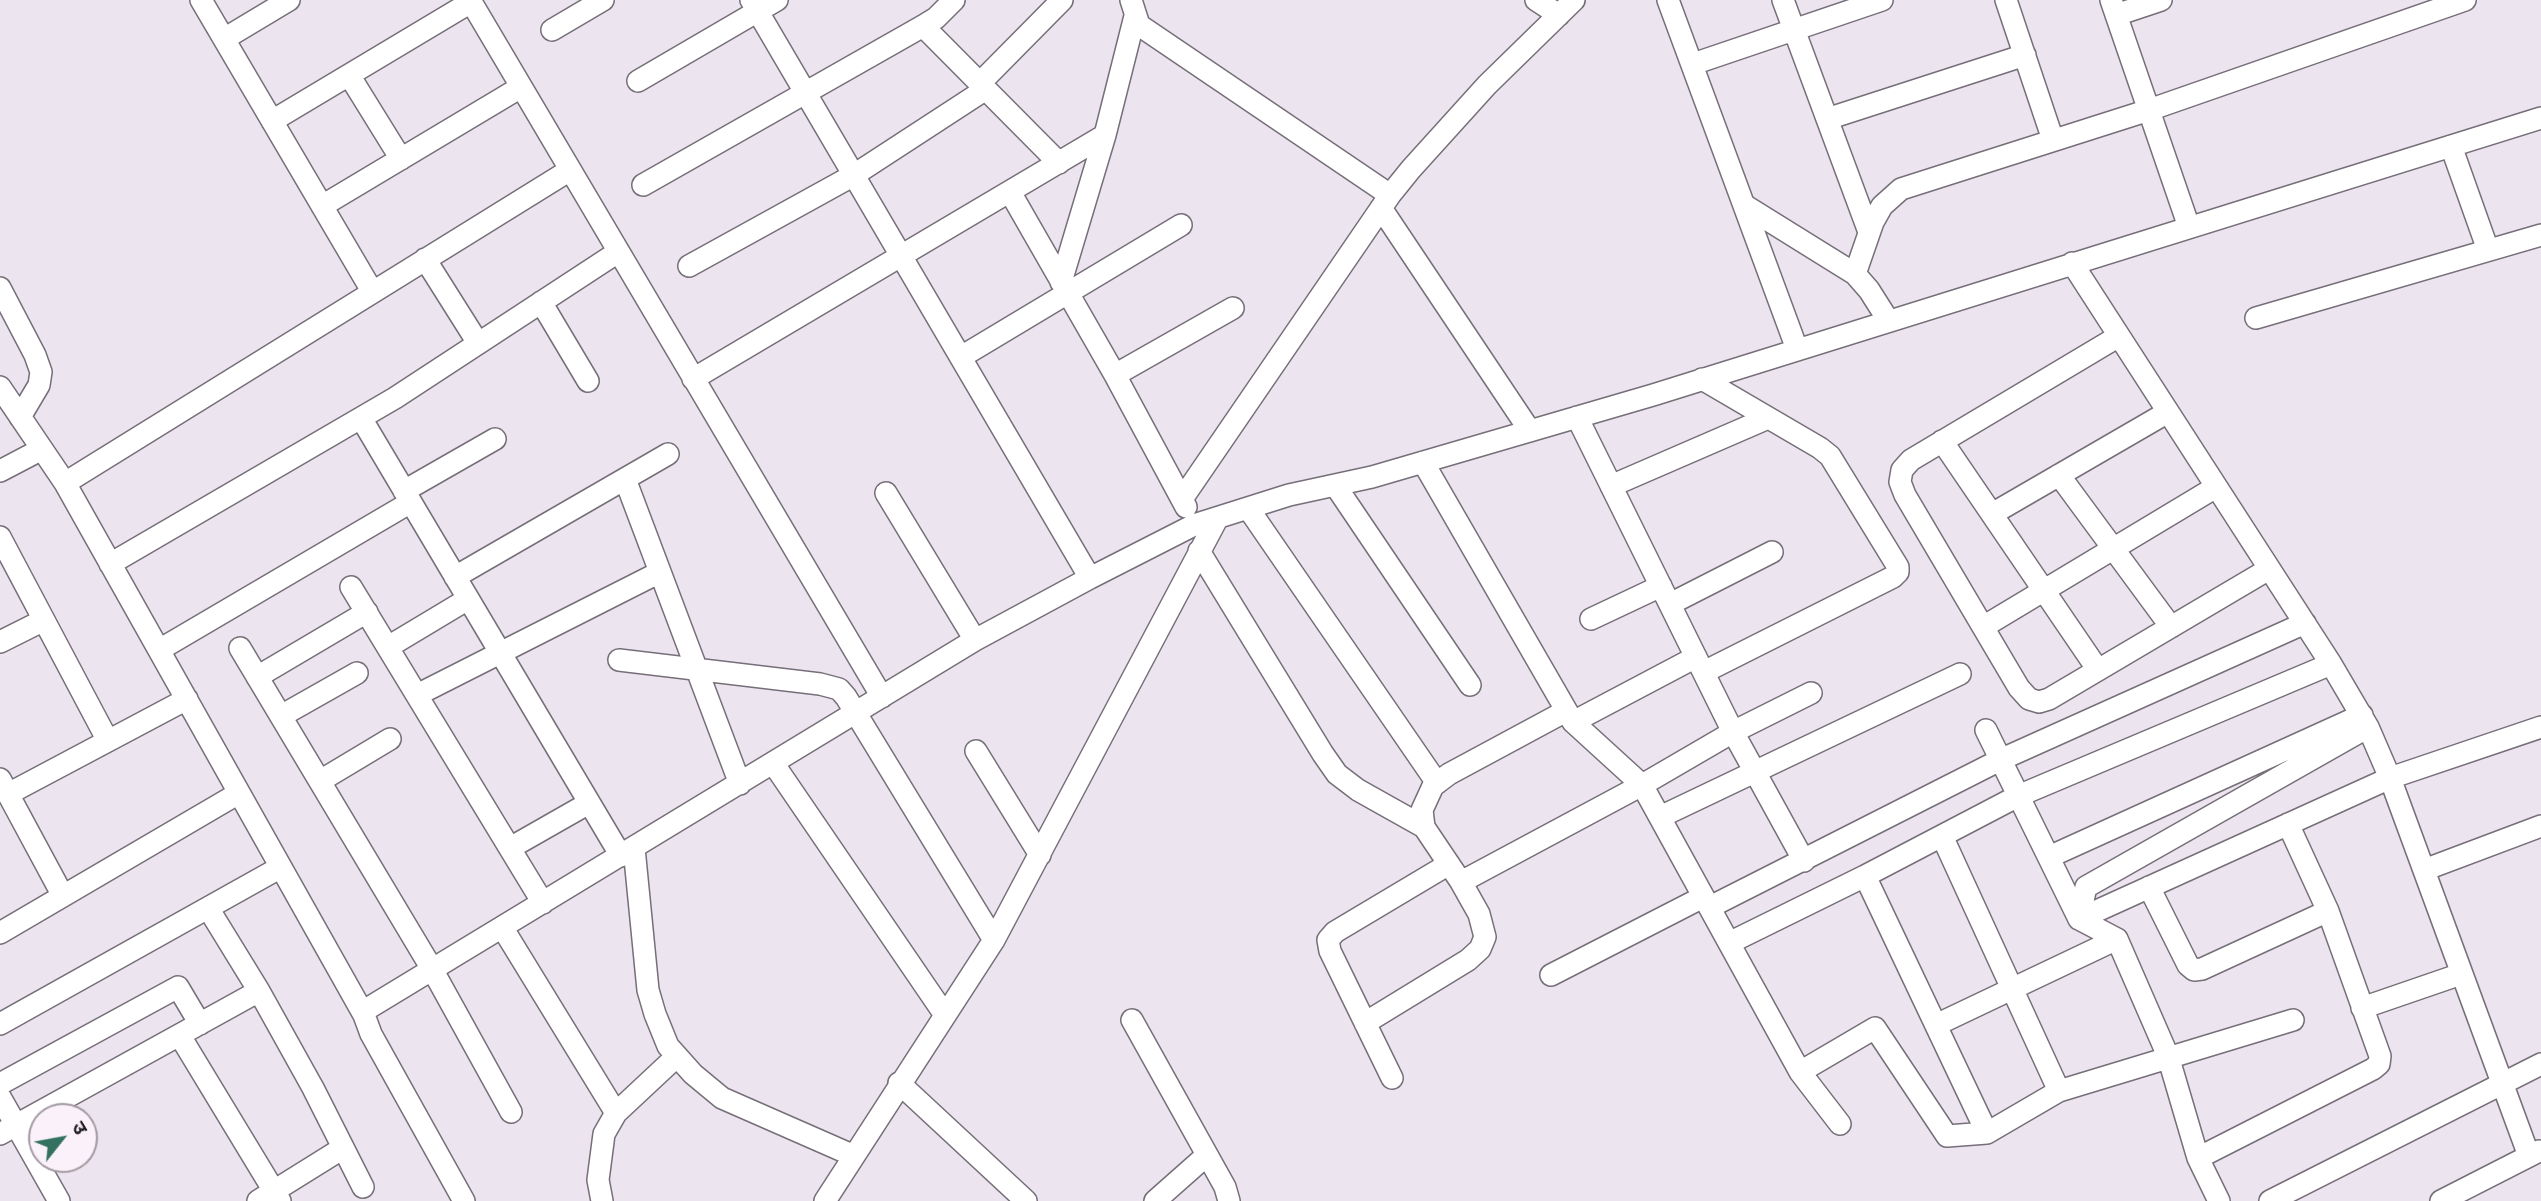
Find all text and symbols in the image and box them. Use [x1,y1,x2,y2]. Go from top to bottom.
north arrow [28,1103,98,1173]
text: उ [67,1117,92,1139]

